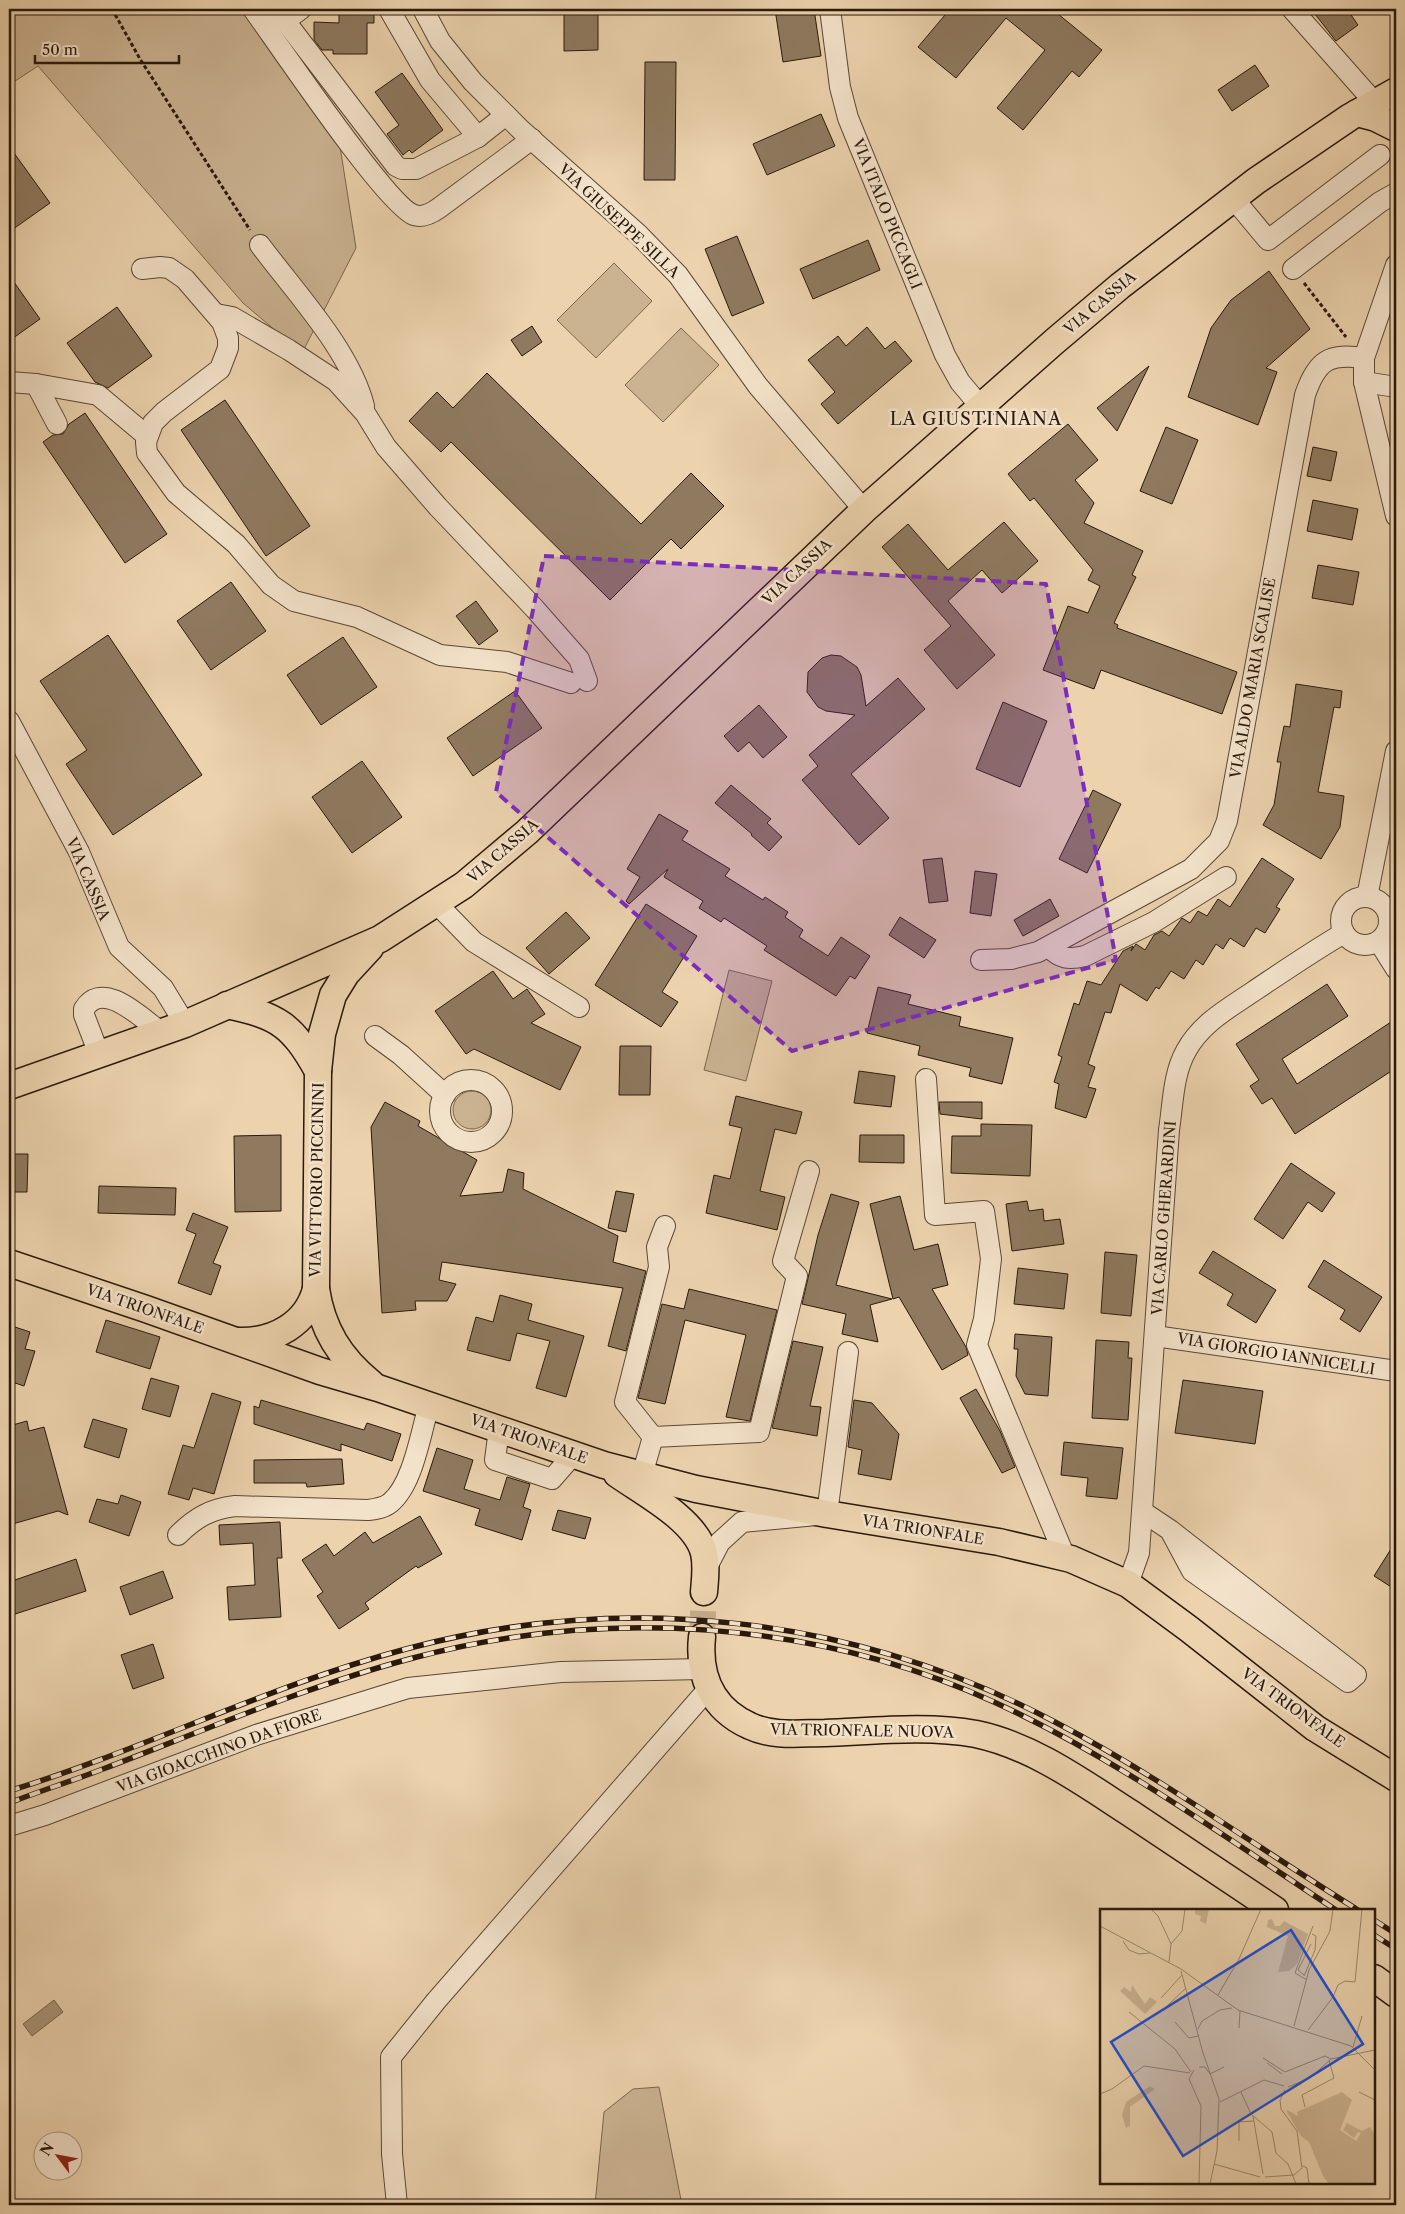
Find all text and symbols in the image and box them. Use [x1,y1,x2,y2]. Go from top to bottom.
scale bar [35,32,179,64]
text: 50 m [42,40,78,59]
street label: VIA ITALO PICCAGLI [848,135,926,292]
street label: VIA GIUSEPPE SILLA [554,159,685,282]
street label: VIA CASSIA [1059,266,1140,339]
district label: LA GIUSTINIANA [890,408,1062,430]
street label: VIA CASSIA [757,534,836,609]
street label: VIA ALDO MARIA SCALISE [1225,576,1280,781]
street label: VIA CASSIA [462,814,543,887]
street label: VIA CASSIA [62,833,115,924]
street label: VIA VITTORIO PICCININI [305,1082,328,1279]
street label: VIA CARLO GHERARDINI [1147,1120,1180,1317]
street label: VIA TRIONFALE [83,1279,207,1338]
street label: VIA GIORGIO IANNICELLI [1175,1328,1376,1379]
street label: VIA TRIONFALE [467,1409,591,1468]
street label: VIA TRIONFALE [860,1510,985,1549]
street label: VIA TRIONFALE [1237,1663,1349,1751]
street label: VIA GIOACCHINO DA FIORE [113,1705,324,1797]
street label: VIA TRIONFALE NUOVA [769,1719,955,1742]
inset map [1100,1909,1375,2184]
north arrow [32,2132,82,2182]
text: N [36,2139,58,2159]

